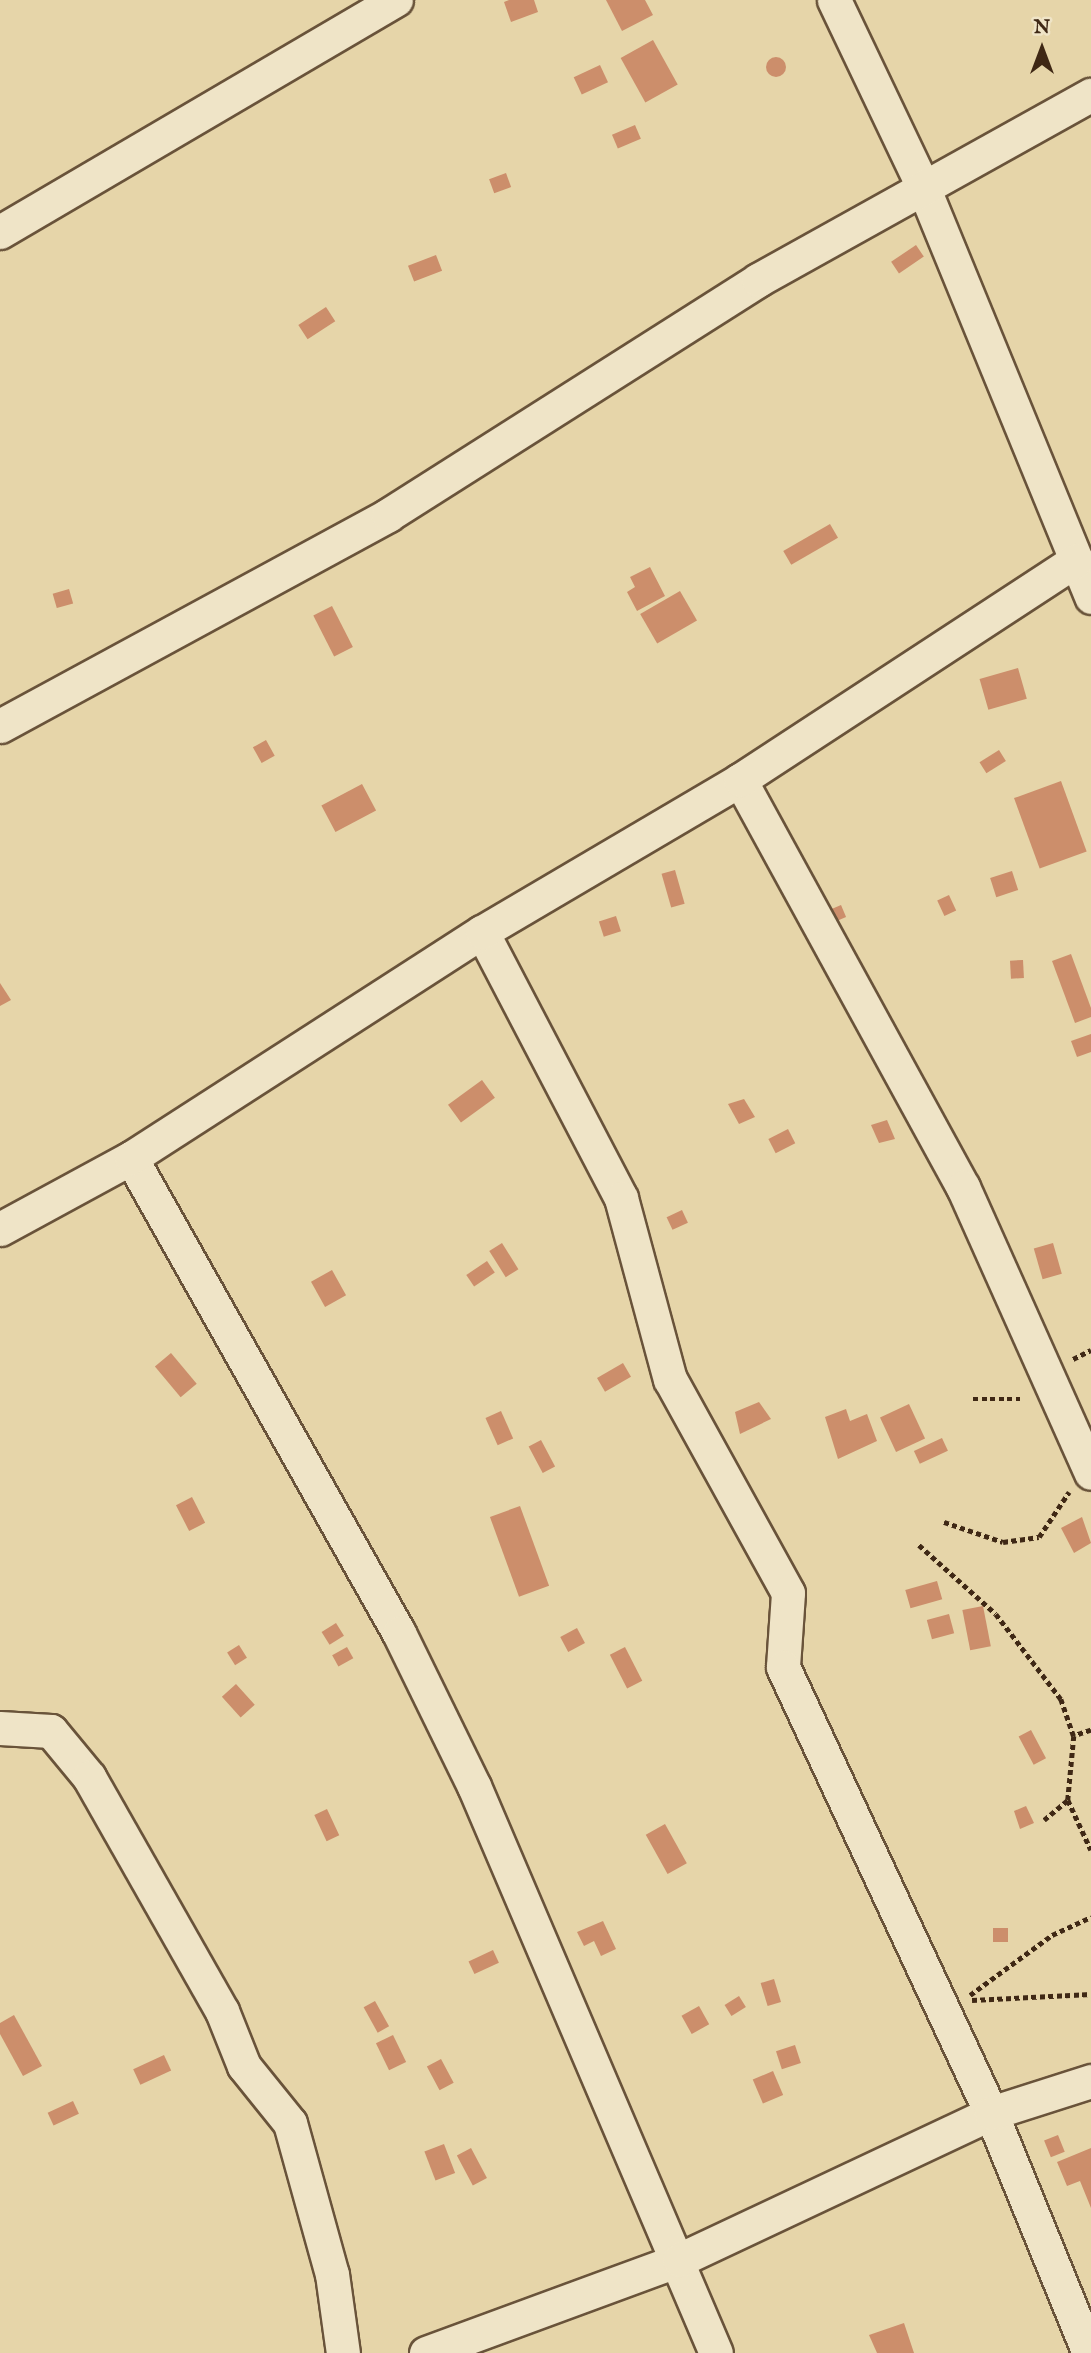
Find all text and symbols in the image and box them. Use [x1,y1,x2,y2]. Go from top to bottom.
north arrow [1007,14,1077,84]
text: N [1034,16,1050,40]

